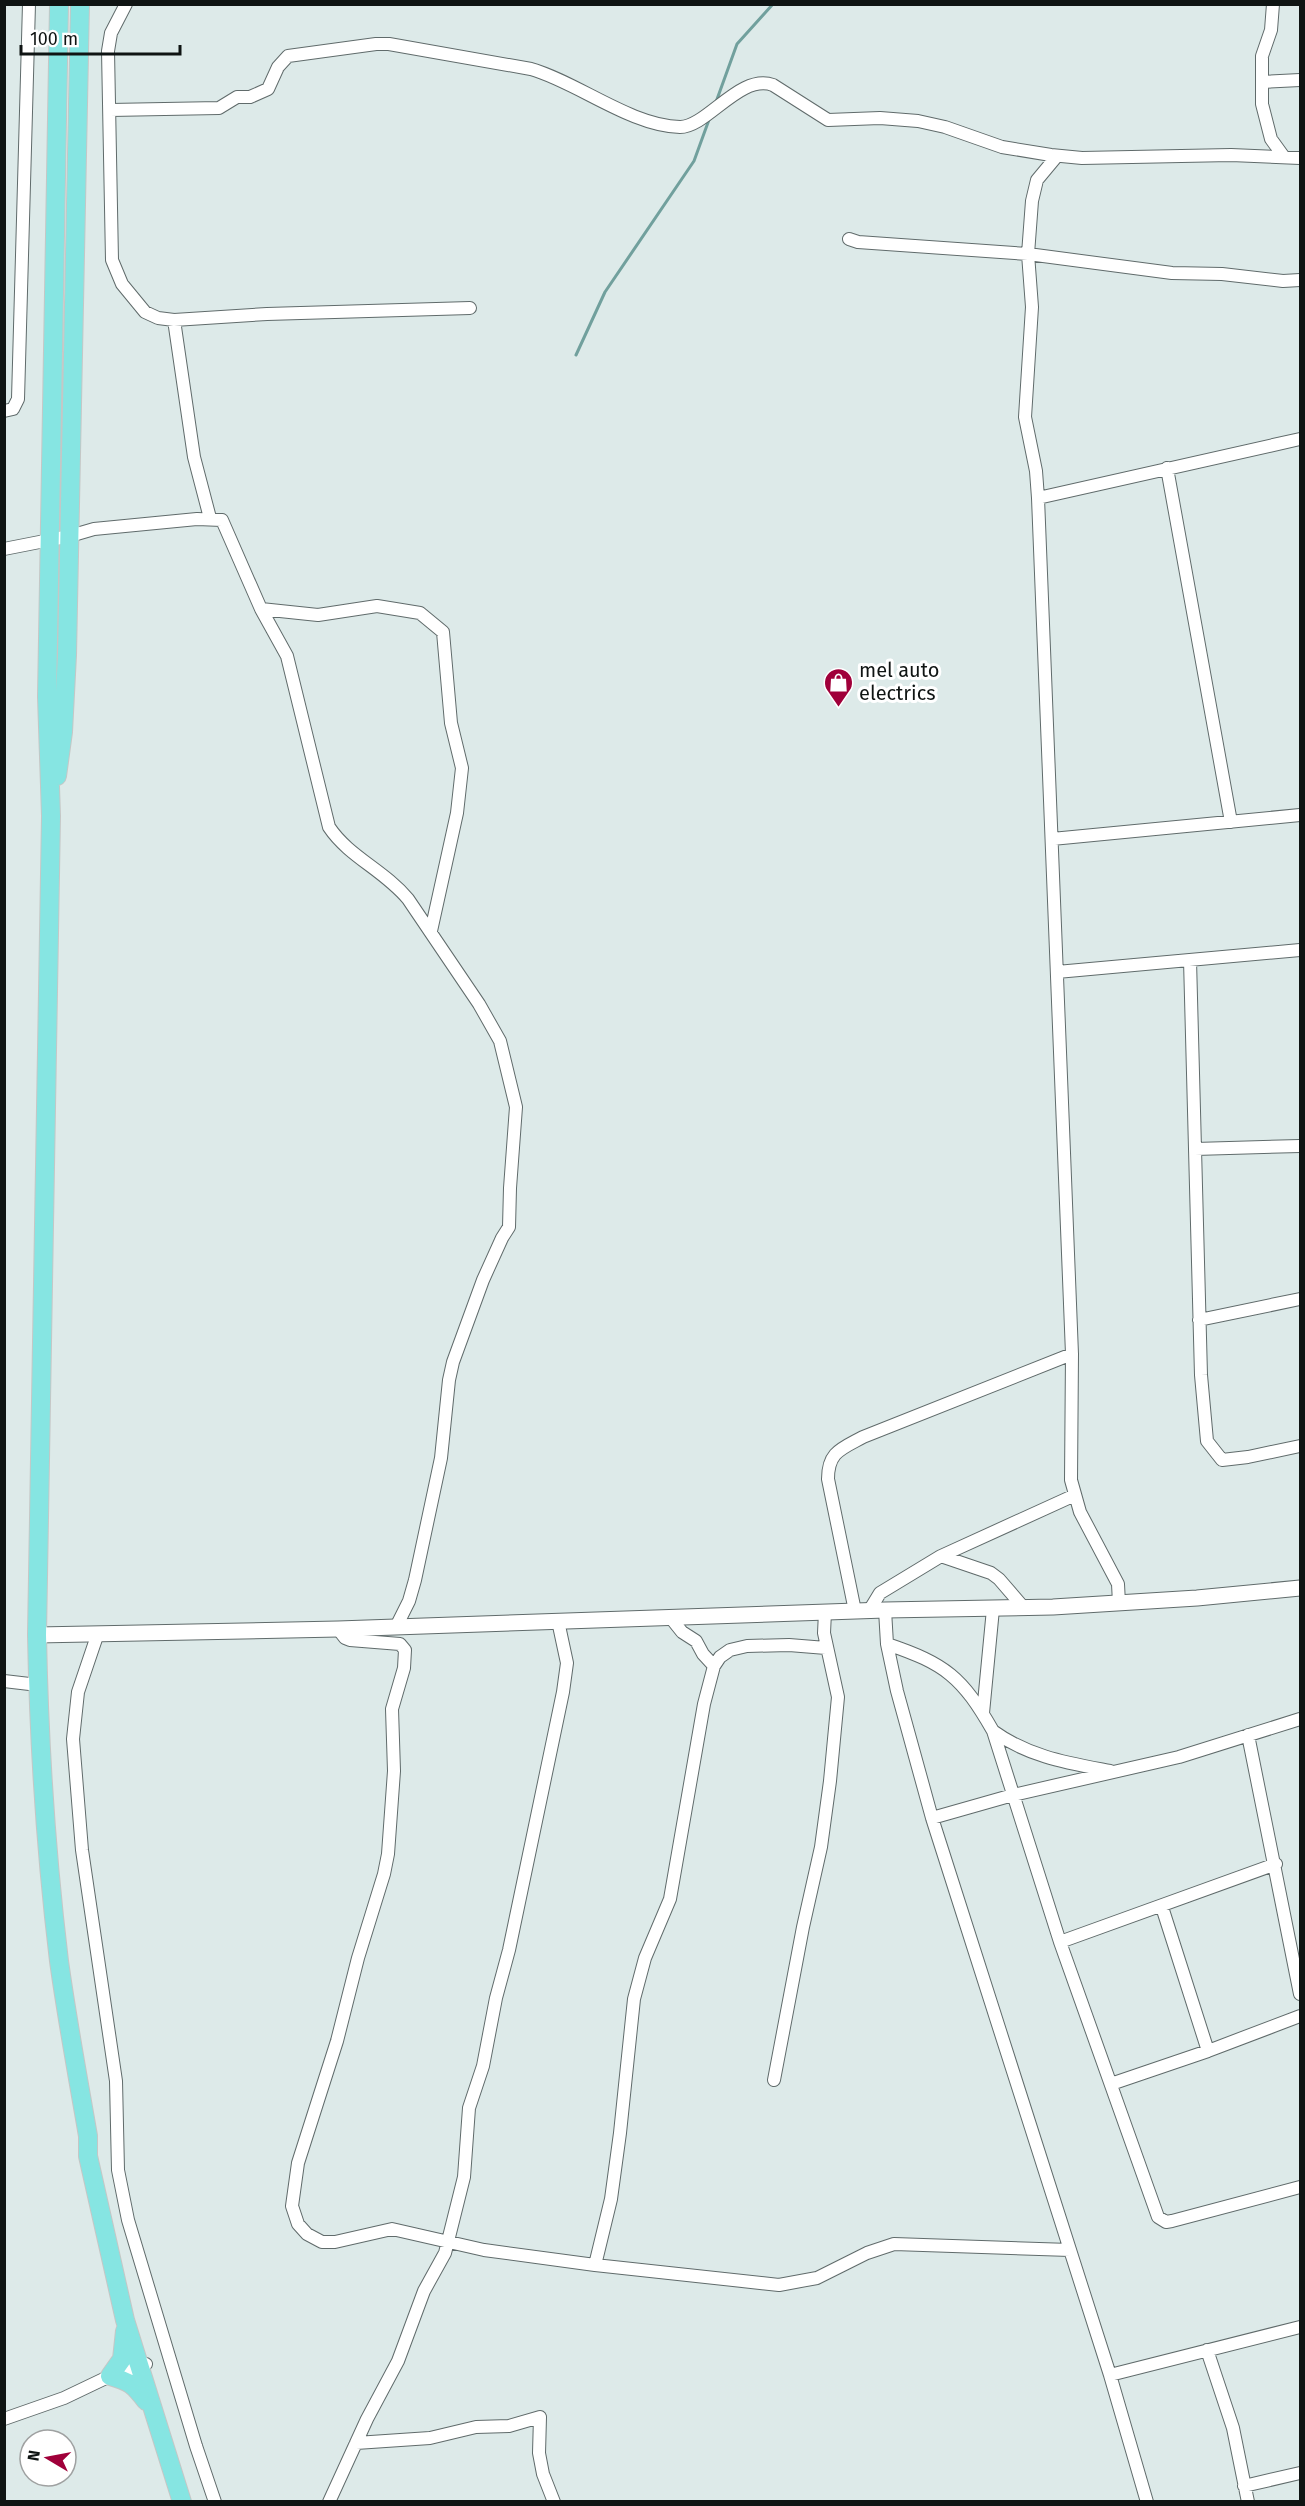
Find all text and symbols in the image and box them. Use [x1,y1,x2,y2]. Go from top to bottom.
scale bar [21,18,180,56]
text: 100 m [30,28,78,50]
place label: mel auto electrics [859,658,939,705]
shop icon: mel auto electrics [822,666,854,708]
north arrow [18,2428,78,2488]
text: N [23,2449,44,2462]

